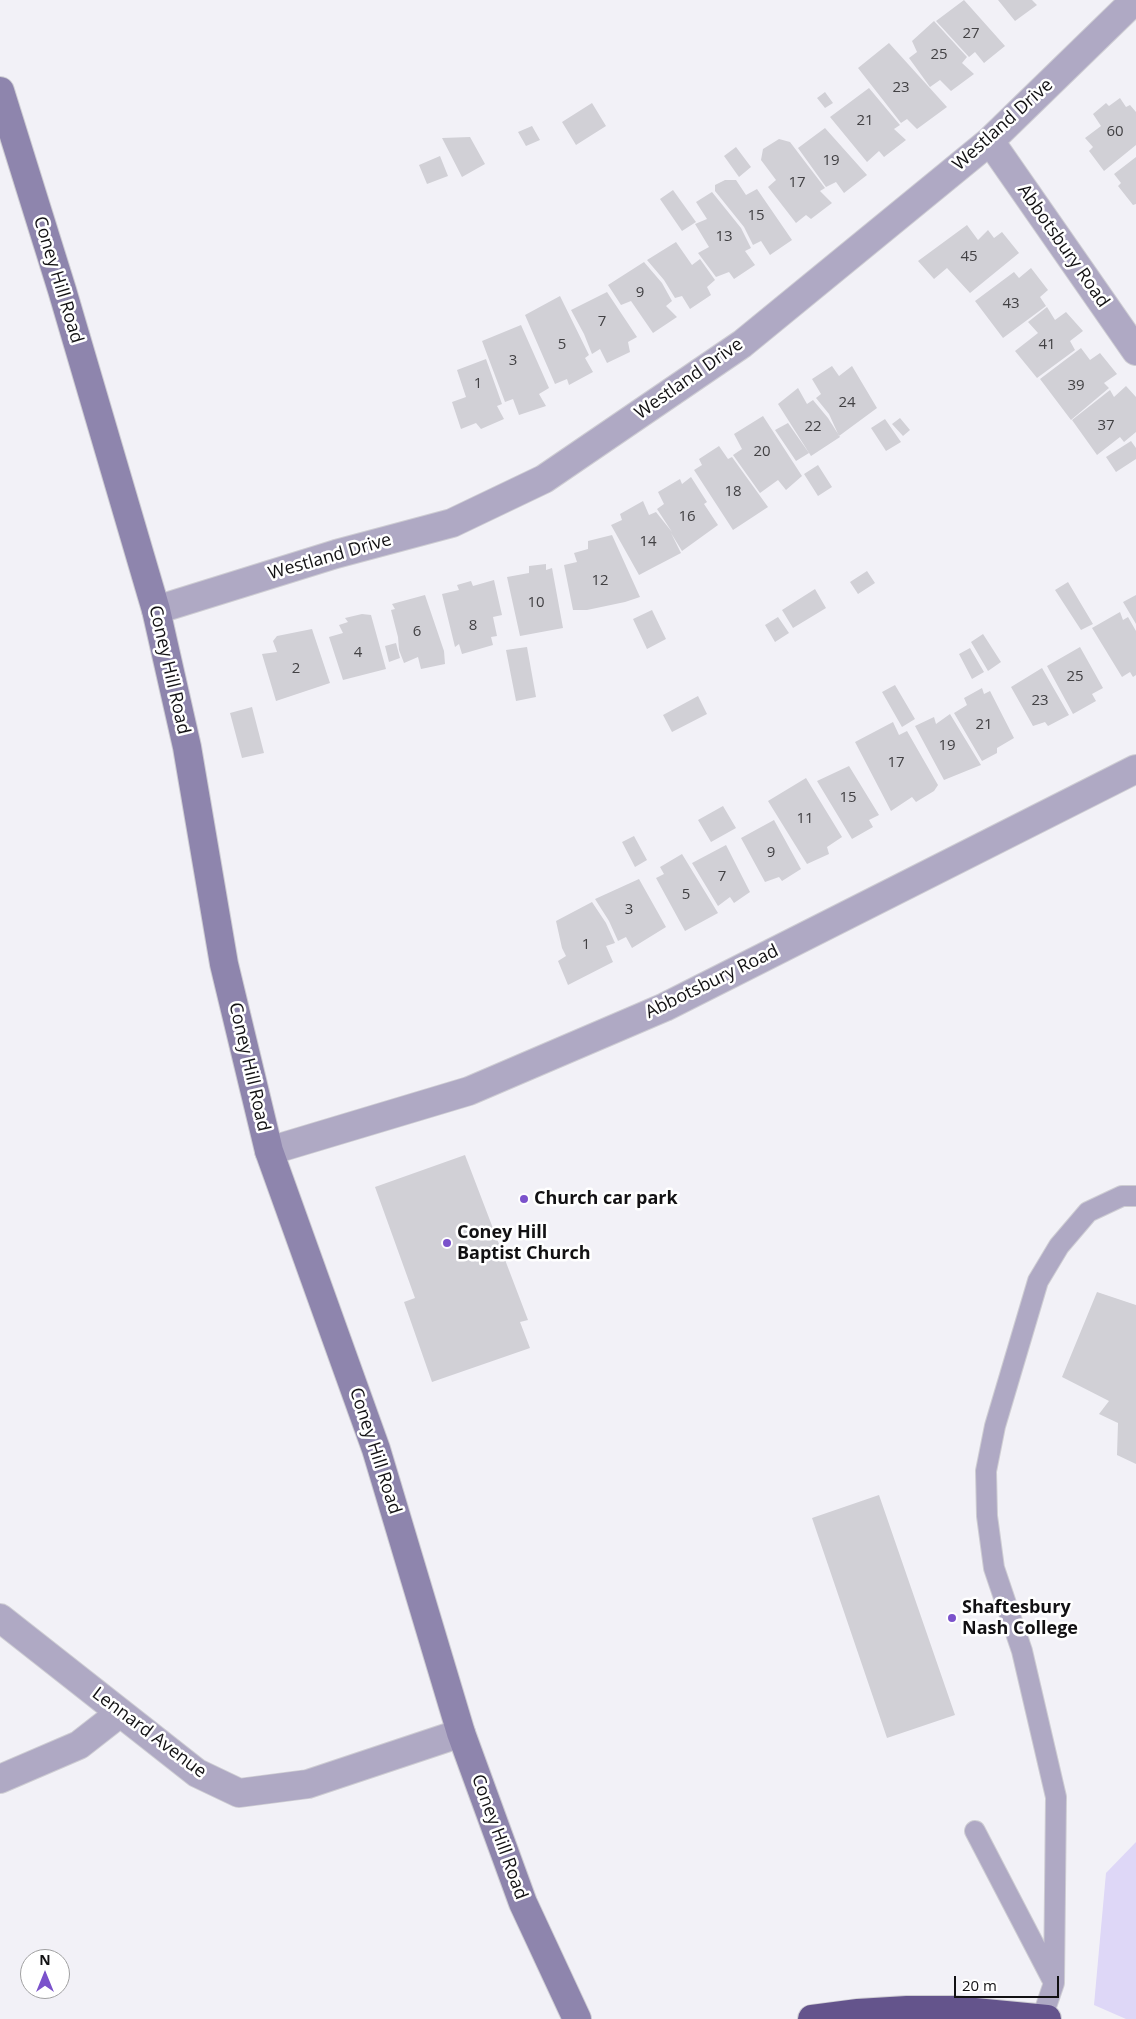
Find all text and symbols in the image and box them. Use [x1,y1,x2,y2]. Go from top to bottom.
house number: 27 [962,25,980,43]
house number: 25 [930,46,948,64]
street label: Westland Drive [949,74,1057,176]
house number: 23 [892,79,910,97]
house number: 21 [856,112,874,130]
house number: 60 [1106,123,1124,141]
house number: 19 [822,152,840,170]
house number: 17 [788,174,806,192]
street label: Abbotsbury Road [1012,180,1114,312]
house number: 15 [747,207,765,225]
street label: Coney Hill Road [28,214,88,346]
house number: 13 [715,228,733,246]
house number: 45 [960,248,978,266]
house number: 9 [636,284,644,302]
house number: 43 [1002,295,1020,313]
house number: 7 [598,313,606,331]
street label: Westland Drive [631,334,747,424]
house number: 5 [558,336,566,354]
house number: 41 [1038,336,1056,354]
house number: 3 [509,352,517,370]
house number: 1 [474,375,482,393]
house number: 39 [1067,377,1085,395]
house number: 24 [838,394,856,412]
house number: 37 [1097,417,1115,435]
house number: 22 [804,418,822,436]
house number: 20 [753,443,771,461]
house number: 18 [724,483,742,501]
house number: 16 [678,508,696,526]
street label: Westland Drive [266,529,394,585]
house number: 14 [639,533,657,551]
house number: 12 [591,572,609,590]
house number: 10 [527,594,545,612]
street label: Coney Hill Road [144,603,194,737]
house number: 8 [469,617,477,635]
house number: 6 [413,623,421,641]
house number: 4 [354,644,362,662]
house number: 2 [292,660,300,678]
house number: 25 [1066,668,1084,686]
house number: 23 [1031,692,1049,710]
house number: 21 [975,716,993,734]
house number: 19 [938,737,956,755]
house number: 17 [887,754,905,772]
house number: 15 [839,789,857,807]
house number: 11 [796,810,814,828]
house number: 9 [767,844,775,862]
house number: 7 [718,868,726,886]
house number: 5 [682,886,690,904]
house number: 3 [625,901,633,919]
house number: 1 [582,936,590,954]
street label: Abbotsbury Road [642,940,782,1024]
street label: Coney Hill Road [224,1000,274,1134]
place label: Church car park [534,1188,678,1210]
marker: Church car park [518,1193,530,1205]
place label: Coney Hill Baptist Church [457,1222,590,1264]
marker: Coney Hill Baptist Church [441,1237,453,1249]
street label: Coney Hill Road [344,1385,406,1517]
place label: Shaftesbury Nash College [962,1597,1078,1640]
marker: Shaftesbury Nash College [946,1612,958,1624]
street label: Lennard Avenue [88,1683,210,1783]
street label: Coney Hill Road [466,1772,532,1902]
north arrow [20,1949,70,1999]
text: N [39,1950,51,1969]
scale bar [956,1966,1061,1998]
text: 20 m [962,1975,997,1995]

